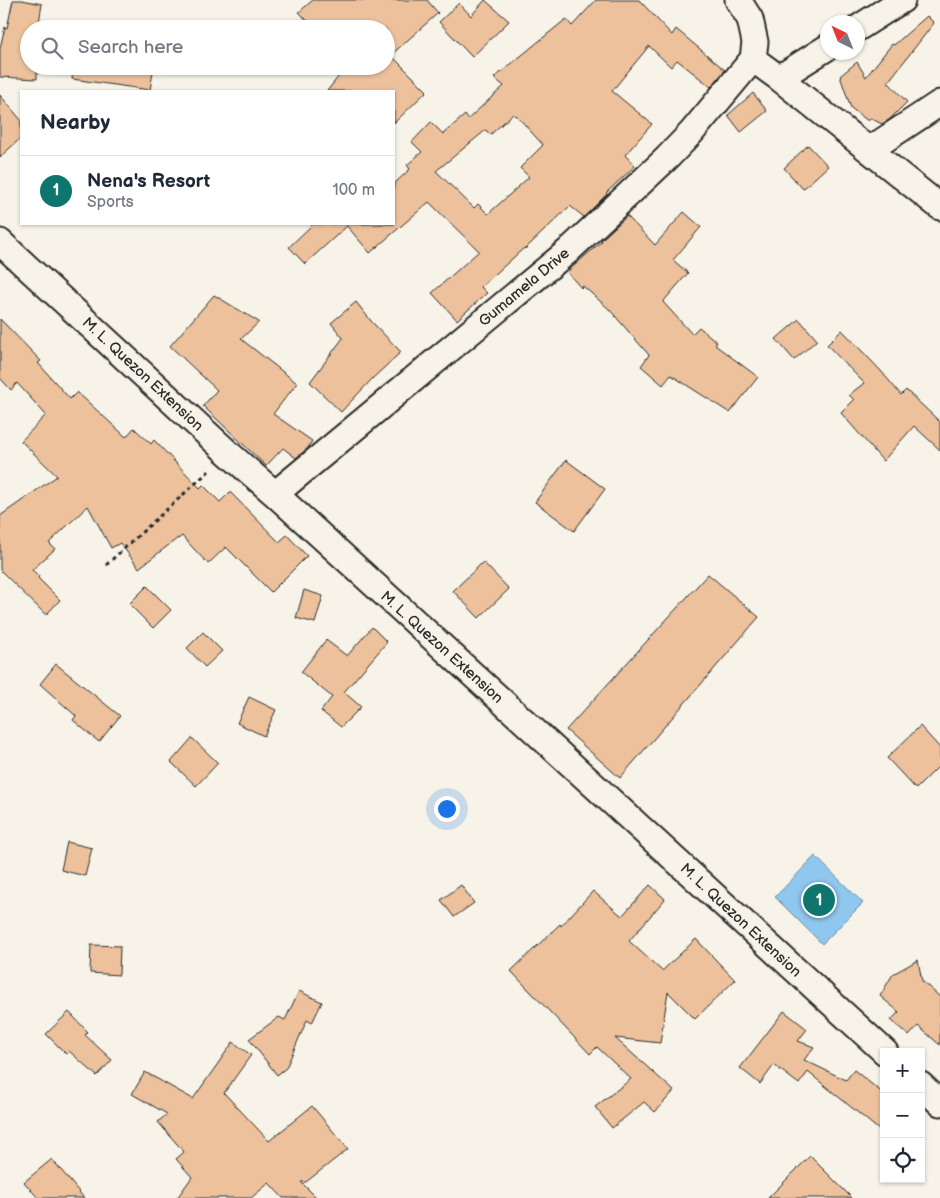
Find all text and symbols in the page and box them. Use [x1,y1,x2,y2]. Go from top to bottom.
north arrow [820,15,865,60]
search box [20,20,395,75]
icon: search [38,34,66,62]
text: Search here [78,36,183,59]
text: Nearby [40,110,110,135]
text: Nena's Resort [87,170,210,193]
text: 1 [53,181,59,200]
text: 100 m [332,181,375,200]
text: Sports [87,193,134,212]
street label: Gumamela Drive [475,244,574,331]
street label: M. L. Quezon Extension [78,313,207,435]
street label: M. L. Quezon Extension [376,587,507,708]
your location [434,796,460,822]
street label: M. L. Quezon Extension [676,859,805,981]
pin: 1 [803,881,835,919]
map controls [880,1048,925,1183]
button: + [880,1048,925,1093]
button: − [880,1093,925,1138]
button: locate [880,1138,925,1183]

